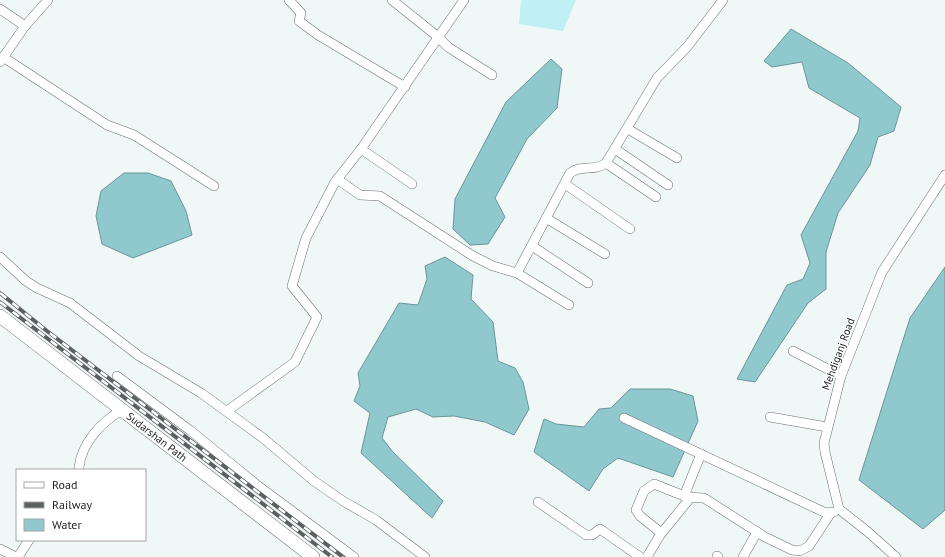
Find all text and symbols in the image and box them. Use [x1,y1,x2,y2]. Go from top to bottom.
street label: Mehdiganj Road [818,316,858,392]
street label: Sudarshan Path [124,409,190,465]
legend [16,469,146,541]
text: Road [52,477,77,492]
text: Railway [52,497,92,512]
text: Water [52,517,82,532]

